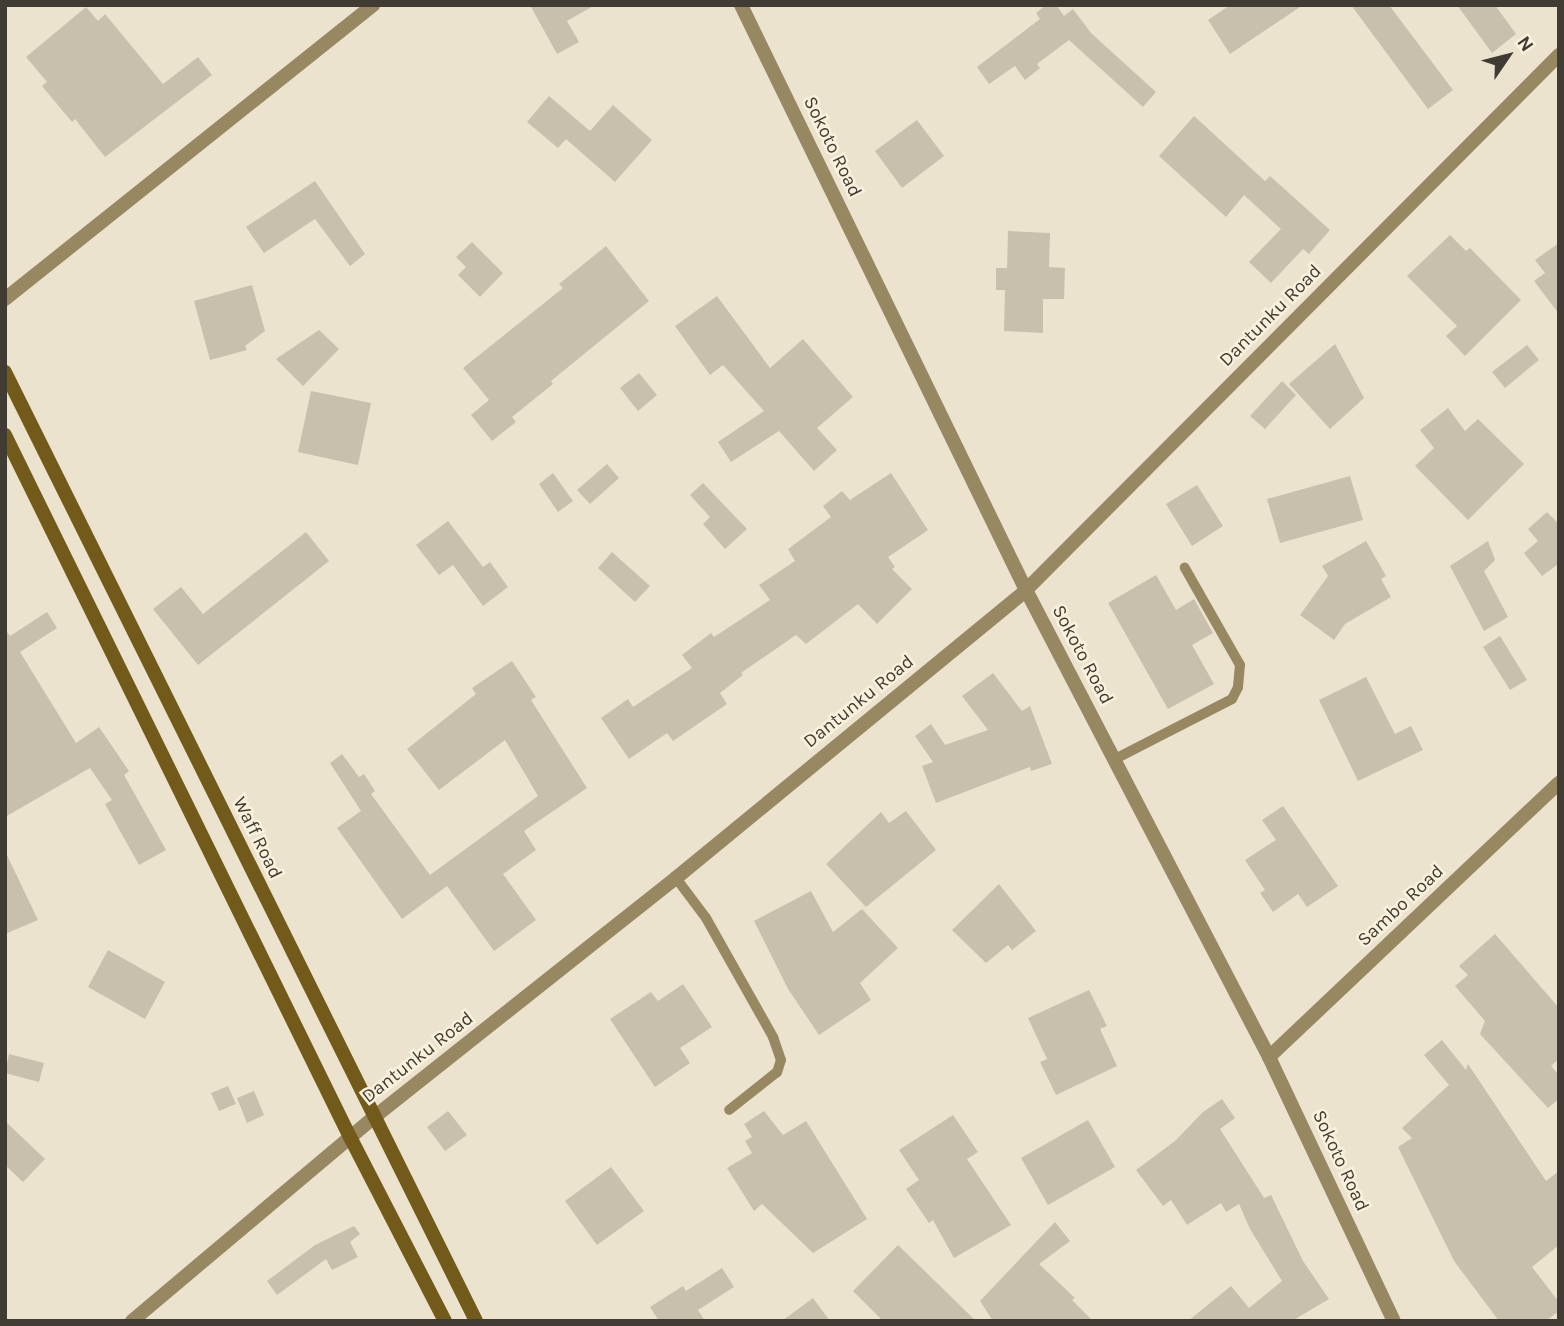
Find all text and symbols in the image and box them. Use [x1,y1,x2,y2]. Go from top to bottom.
north arrow [1473,21,1543,91]
text: N [1512,32,1538,56]
street label: Sokoto Road [798,93,866,201]
street label: Dantunku Road [1215,260,1327,372]
street label: Sokoto Road [1046,602,1118,708]
street label: Dantunku Road [799,651,919,753]
street label: Waff Road [227,793,287,883]
street label: Sambo Road [1353,860,1449,952]
street label: Dantunku Road [358,1007,478,1109]
street label: Sokoto Road [1307,1107,1373,1215]

